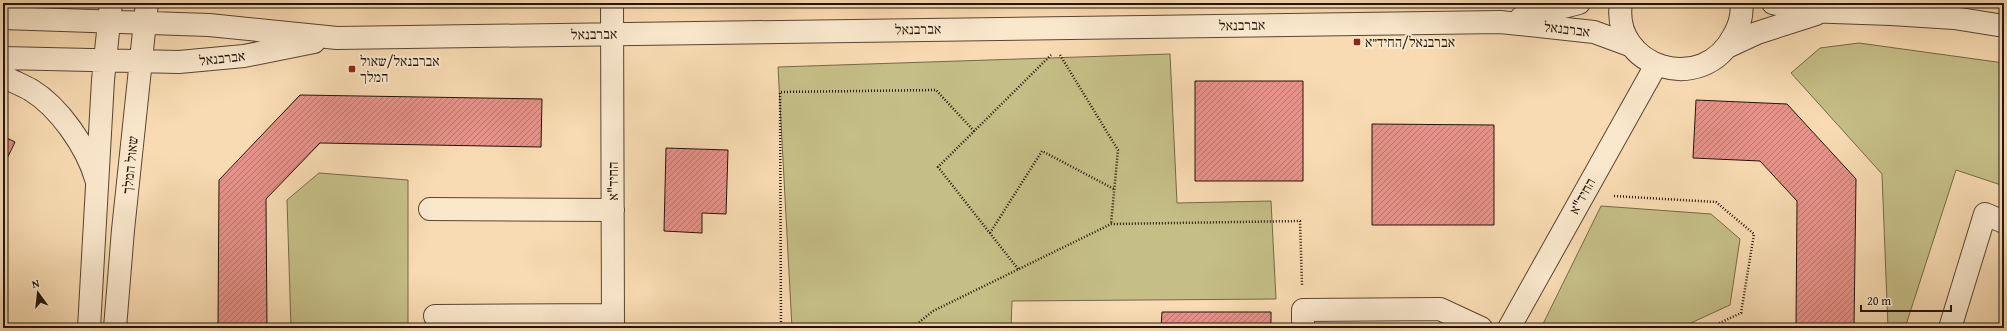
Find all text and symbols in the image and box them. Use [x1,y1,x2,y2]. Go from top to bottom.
street label: אברבנאל [1219,15,1265,35]
street label: אברבנאל [1543,16,1591,42]
street label: אברבנאל [895,19,941,39]
street label: אברבנאל [571,24,617,44]
place label: אברבנאל/החיד״א [1365,32,1455,52]
marker: אברבנאל/החיד״א [1352,37,1362,47]
street label: אברבנאל [198,46,246,70]
place label: אברבנאל/שאול המלך [360,51,440,87]
marker: אברבנאל/שאול המלך [347,64,357,74]
street label: שאול המלך [117,135,143,195]
street label: החיד"א [603,162,623,200]
street label: החיד"א [1564,174,1600,218]
north arrow [18,273,58,313]
text: N [30,274,42,292]
scale bar [1861,287,1951,313]
text: 20 m [1867,292,1891,309]

